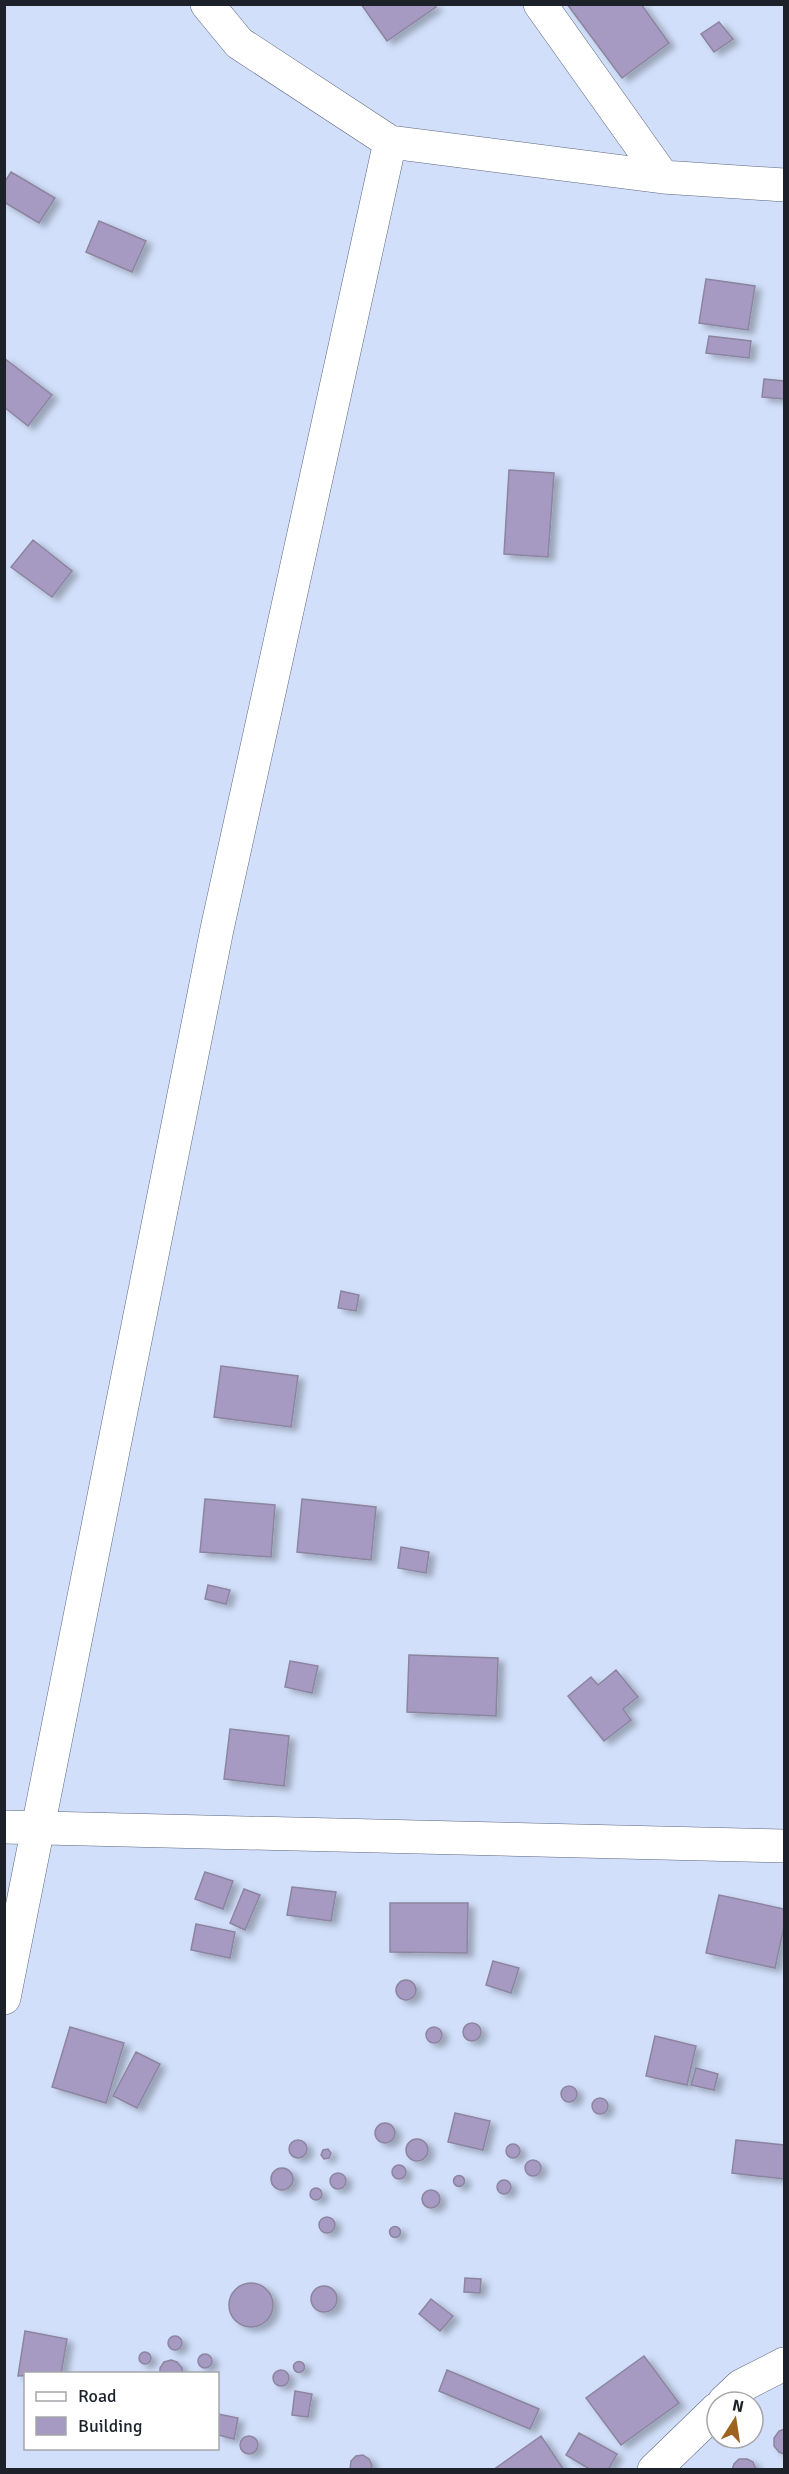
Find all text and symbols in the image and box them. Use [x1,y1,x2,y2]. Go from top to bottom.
legend [24,2372,219,2450]
text: Road [78,2385,117,2407]
north arrow [705,2390,765,2450]
text: N [730,2395,745,2417]
text: Building [78,2415,142,2437]

